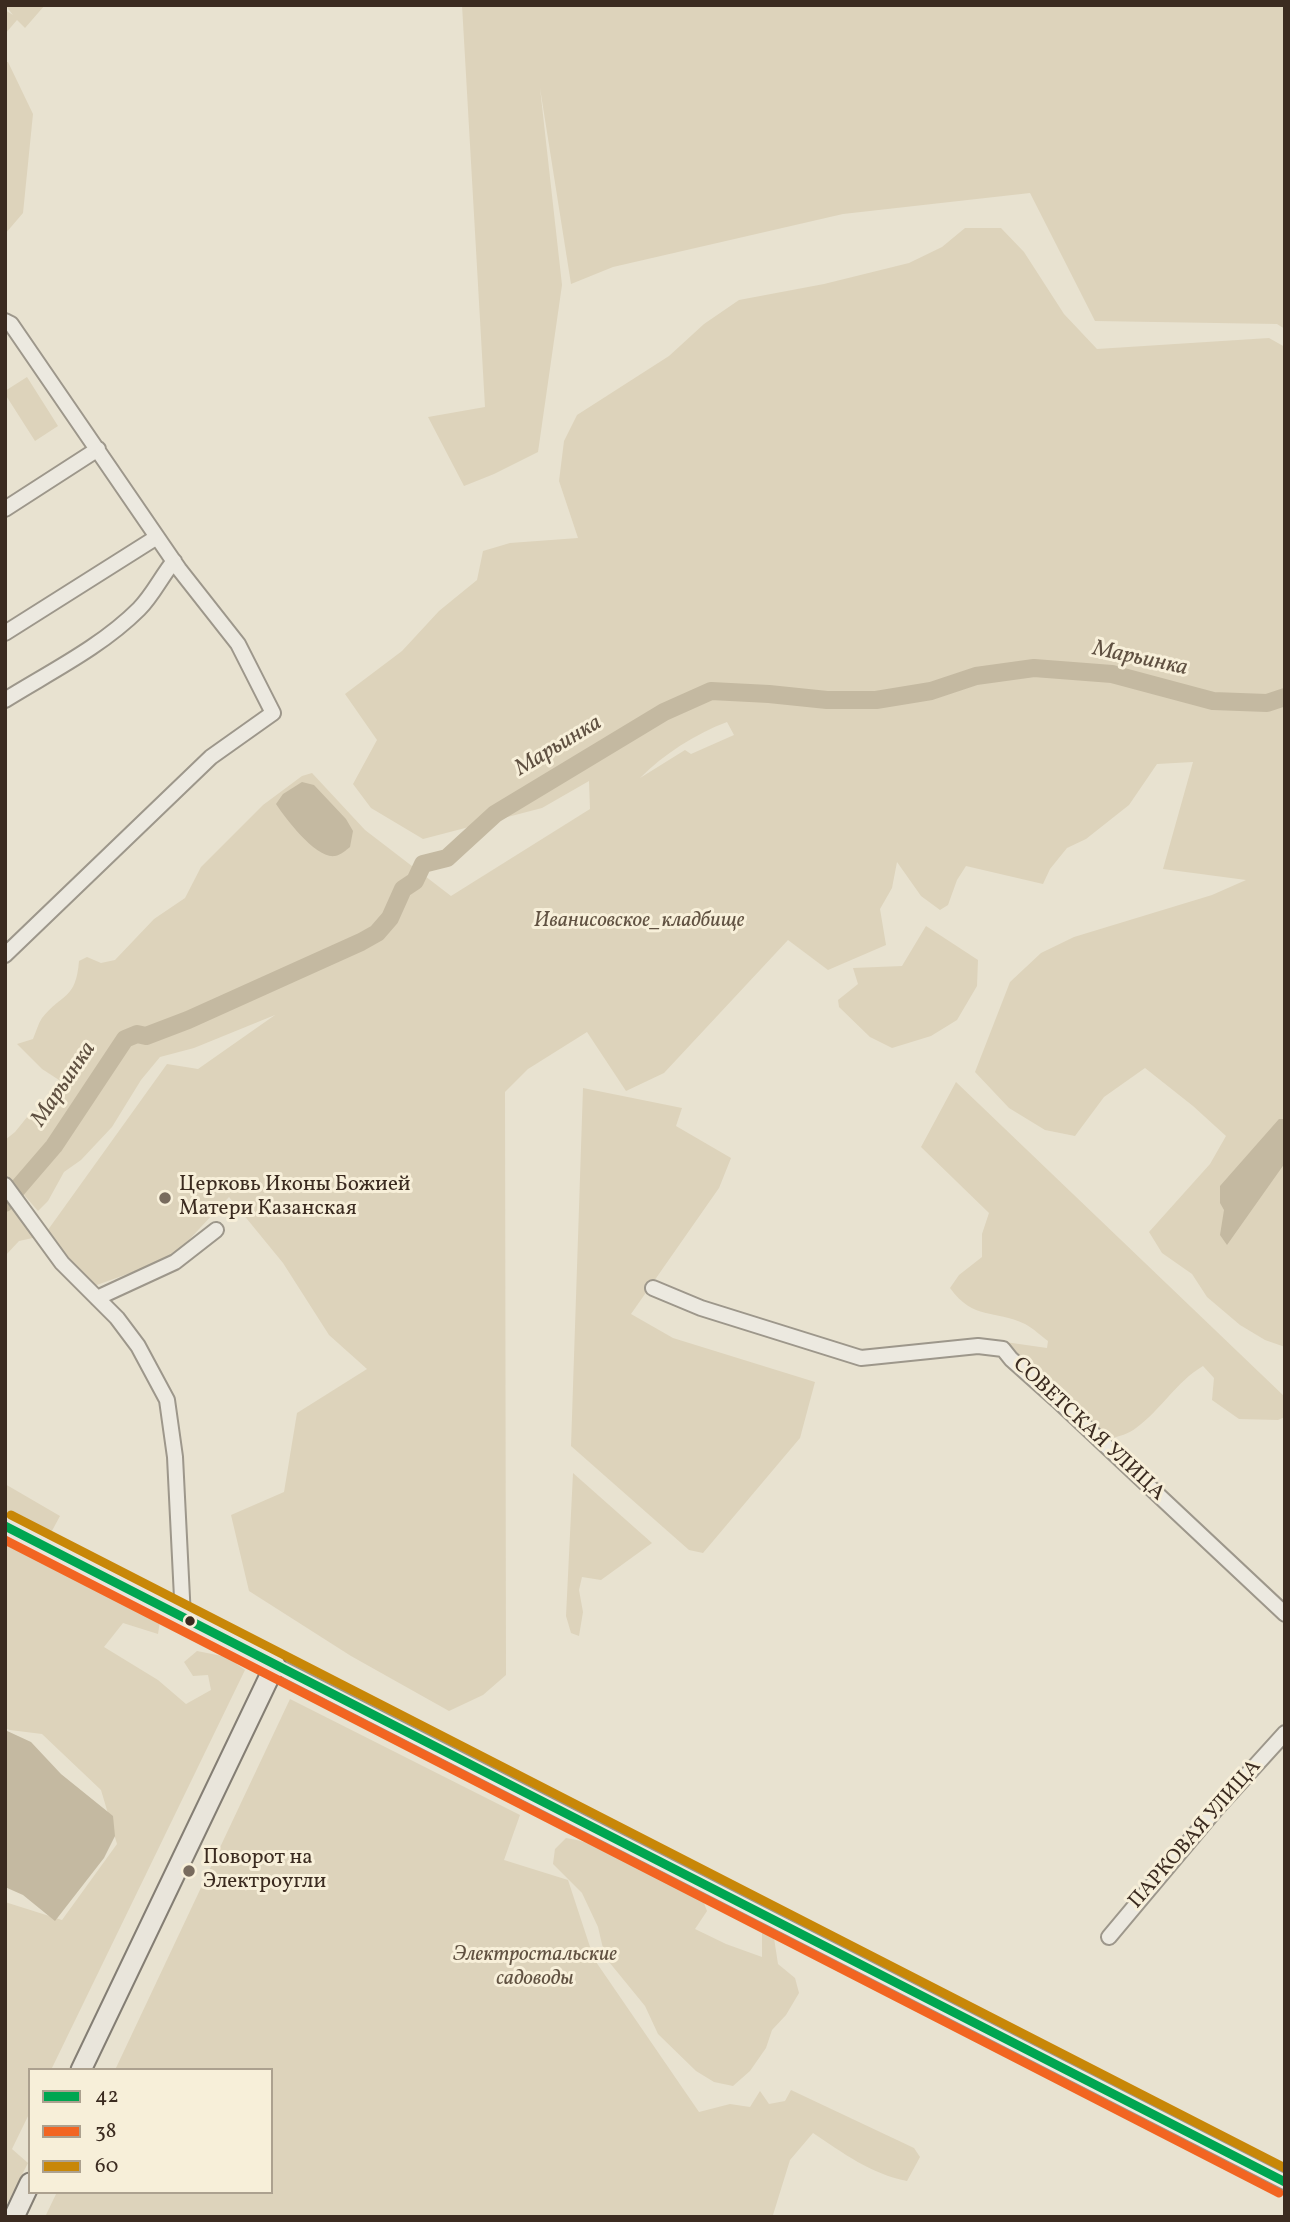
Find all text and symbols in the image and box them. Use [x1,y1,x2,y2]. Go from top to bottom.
water label: Марьинка [1090,636,1190,684]
water label: Марьинка [511,710,607,784]
park label: Иванисовское_кладбище [534,909,744,935]
water label: Марьинка [27,1037,103,1133]
place label: Церковь Иконы Божией Матери Казанская [179,1173,411,1223]
marker: Церковь Иконы Божией Матери Казанская [157,1190,173,1206]
street label: СОВЕТСКАЯ УЛИЦА [1007,1353,1169,1507]
unlabelled marker [183,1614,197,1628]
street label: ПАРКОВАЯ УЛИЦА [1124,1755,1268,1915]
place label: Поворот на Электроугли [203,1846,326,1896]
marker: Поворот на Электроугли [181,1863,197,1879]
park label: Электростальские садоводы [453,1943,617,1993]
legend [28,2068,273,2194]
text: 42 [95,2082,119,2111]
text: 38 [95,2117,116,2146]
text: 60 [95,2152,118,2181]

